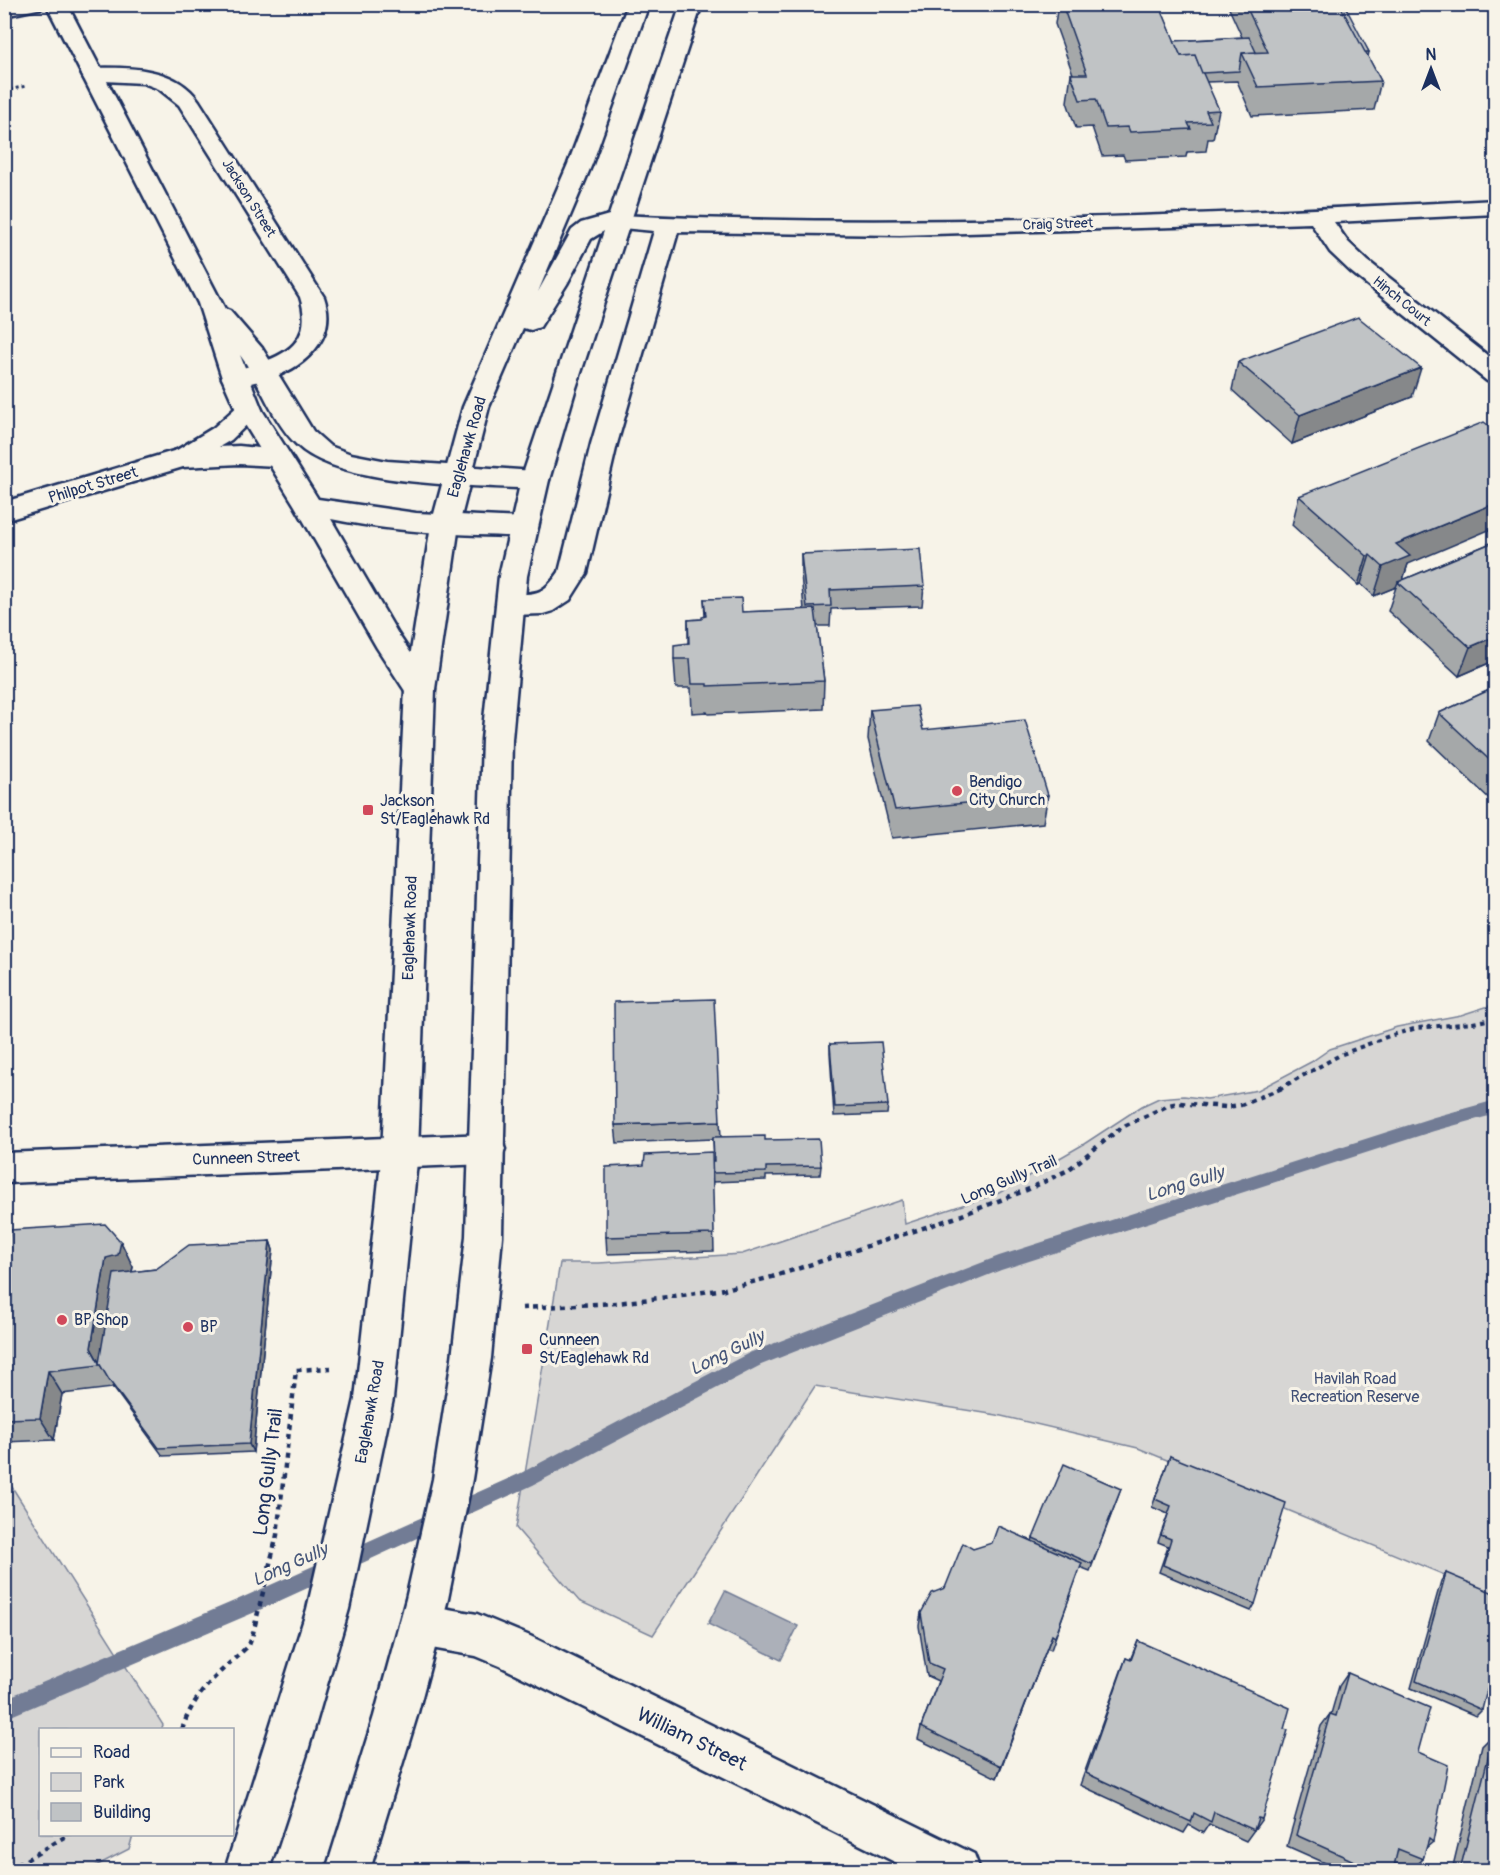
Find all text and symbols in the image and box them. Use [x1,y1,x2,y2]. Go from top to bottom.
north arrow [1401,39,1461,99]
text: N [1426,45,1437,65]
street label: Jackson Street [218,156,280,240]
street label: Craig Street [1022,214,1094,234]
street label: Hinch Court [1370,272,1435,330]
street label: Eaglehawk Road [443,394,491,500]
street label: Philpot Street [46,462,141,508]
place label: Bendigo City Church [969,772,1045,810]
marker: Bendigo City Church [950,784,964,798]
place label: Jackson St/Eaglehawk Rd [380,791,490,829]
marker: Jackson St/Eaglehawk Rd [361,803,375,817]
street label: Eaglehawk Road [398,875,422,981]
street label: Cunneen Street [192,1146,301,1170]
street label: Long Gully Trail [958,1151,1060,1209]
water label: Long Gully [1143,1161,1229,1207]
place label: BP Shop [74,1310,129,1330]
marker: BP Shop [55,1313,69,1327]
place label: BP [200,1317,218,1337]
marker: BP [181,1320,195,1334]
water label: Long Gully [686,1324,770,1381]
place label: Cunneen St/Eaglehawk Rd [539,1330,649,1368]
marker: Cunneen St/Eaglehawk Rd [520,1342,534,1356]
street label: Eaglehawk Road [351,1359,389,1465]
park label: Havilah Road Recreation Reserve [1291,1369,1419,1407]
street label: Long Gully Trail [248,1407,288,1537]
water label: Long Gully [249,1537,333,1592]
street label: William Street [633,1702,752,1777]
legend [39,1728,234,1836]
text: Road [93,1741,130,1764]
text: Park [93,1771,125,1794]
text: Building [93,1801,151,1824]

